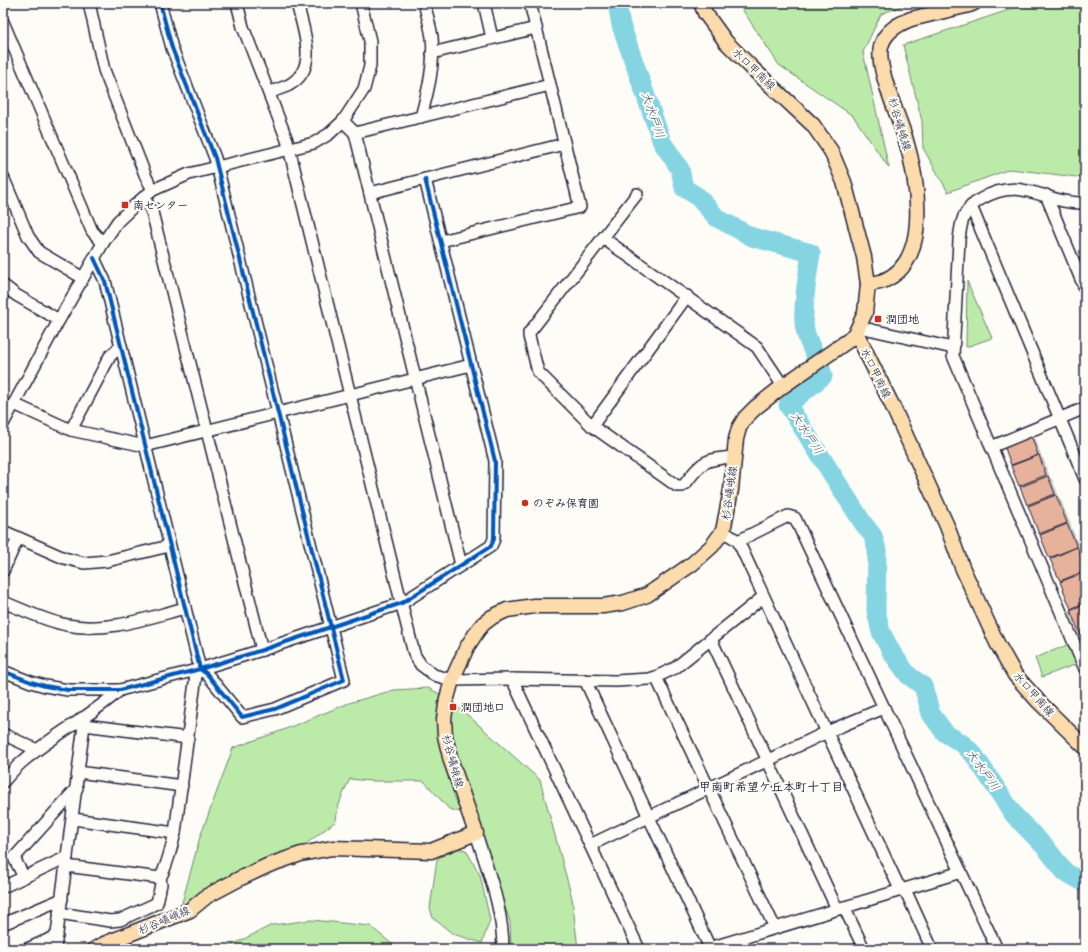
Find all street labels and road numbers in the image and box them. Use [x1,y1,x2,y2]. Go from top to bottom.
street label: 水口甲南線 [729,43,780,94]
street label: 杉谷嶬峨線 [884,95,917,153]
street label: 水口甲南線 [857,344,896,401]
street label: 杉谷嶬峨線 [716,465,741,521]
street label: 水口甲南線 [1010,668,1059,720]
street label: 杉谷嶬峨線 [438,732,469,790]
street label: 杉谷嶬峨線 [135,901,192,938]

